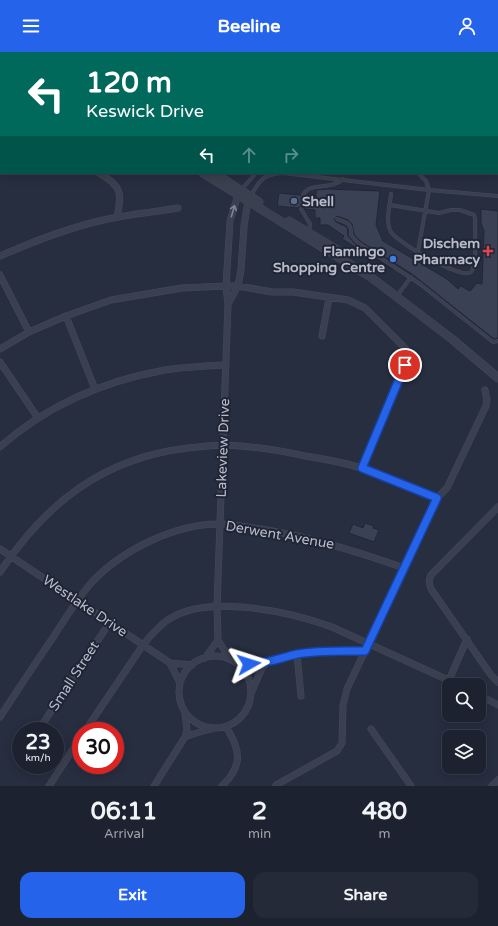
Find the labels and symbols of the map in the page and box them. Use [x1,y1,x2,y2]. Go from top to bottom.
place label: Shell [302,193,334,210]
marker: Shell [289,196,299,206]
one-way arrow [230,205,237,218]
place label: Dischem Pharmacy [413,235,480,268]
place label: Flamingo Shopping Centre [273,243,385,276]
marker: Dischem Pharmacy [483,246,493,256]
marker: Flamingo Shopping Centre [388,254,398,264]
pin [388,348,422,382]
street label: Lakeview Drive [213,398,233,498]
street label: Derwent Avenue [224,517,336,553]
street label: Westlake Drive [39,571,131,641]
street label: Small Street [45,637,103,714]
position arrow [228,643,270,685]
speed limit sign: 30 [72,722,124,774]

